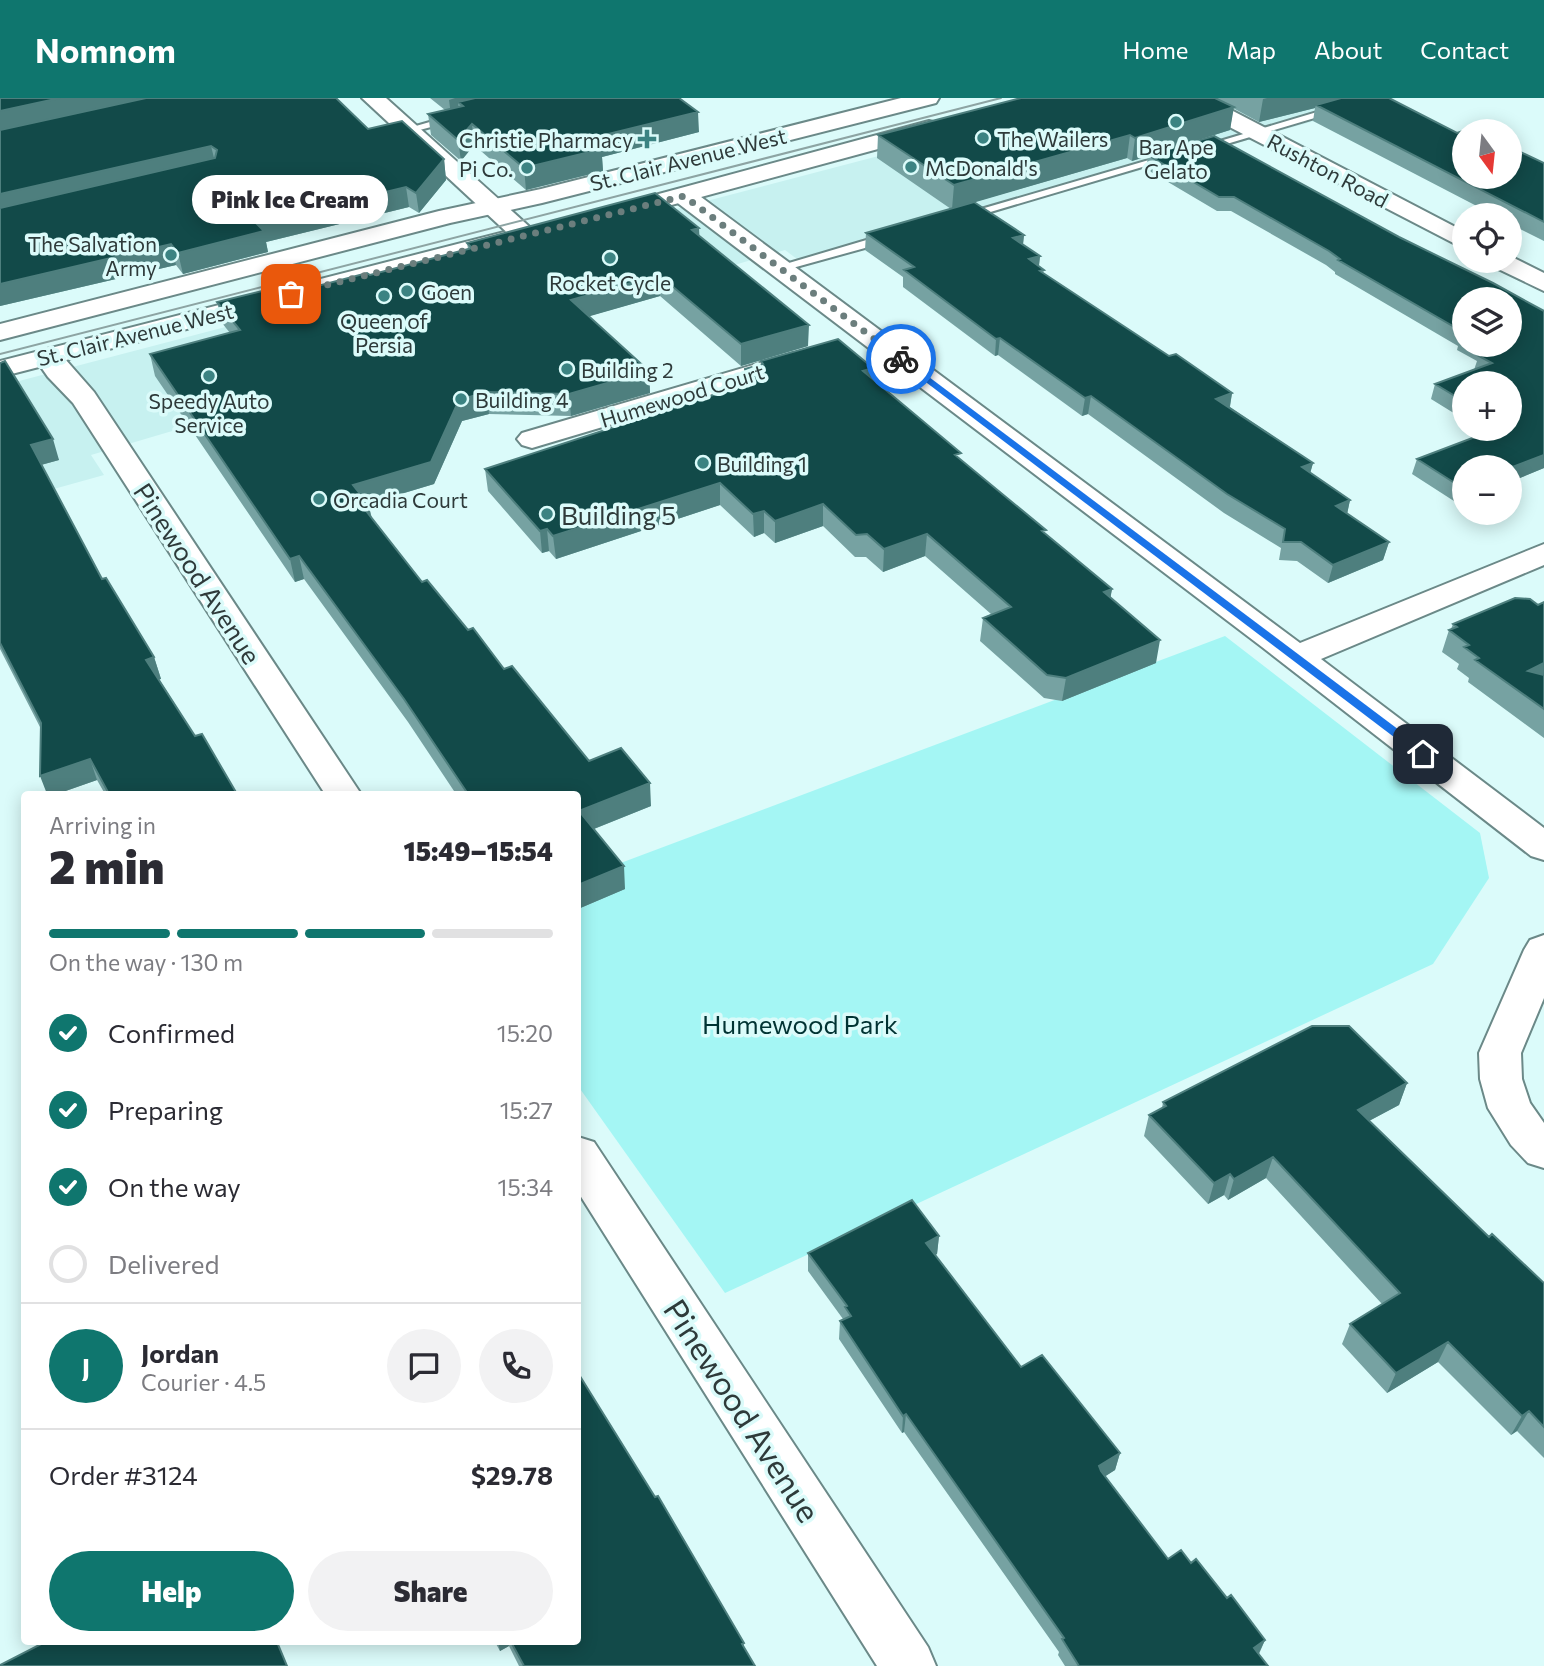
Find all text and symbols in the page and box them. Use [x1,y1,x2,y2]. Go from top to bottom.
text: Nomnom [35,29,176,70]
text: Home [1123,35,1189,64]
text: Map [1227,35,1276,64]
text: About [1314,35,1382,64]
text: Contact [1420,35,1509,64]
marker: Bar Ape Gelato [1168,114,1184,130]
north arrow [1452,119,1522,189]
map controls [1452,119,1522,525]
street label: St. Clair Avenue West [587,123,789,195]
place label: The Wailers [997,126,1108,151]
place label: Christie Pharmacy [459,127,633,152]
street label: Rushton Road [1263,128,1393,212]
marker: The Wailers [975,130,991,146]
marker: Christie Pharmacy [639,131,655,147]
place label: Bar Ape Gelato [1139,134,1213,183]
place label: McDonald's [925,155,1038,180]
place label: Pi Co. [459,156,513,181]
marker: McDonald's [903,159,919,175]
marker: Pi Co. [519,160,535,176]
callout: Pink Ice Cream [193,175,389,224]
text: Pink Ice Cream [211,185,369,213]
button: locate [1452,203,1522,273]
place label: The Salvation Army [28,231,157,280]
marker: The Salvation Army [163,247,179,263]
marker: Rocket Cycle [602,250,618,266]
pin [261,264,321,324]
place label: Rocket Cycle [549,270,671,295]
icon: bag [272,275,310,313]
place label: Goen [421,279,472,304]
marker: Goen [399,283,415,299]
button: layers [1452,287,1522,357]
marker: Queen of Persia [376,288,392,304]
street label: St. Clair Avenue West [34,298,236,370]
place label: Queen of Persia [340,308,429,357]
courier [866,324,936,394]
icon: bike [882,340,920,378]
place label: Building 2 [581,357,674,382]
street label: Humewood Court [597,358,767,432]
marker: Building 2 [559,361,575,377]
marker: Speedy Auto Service [201,368,217,384]
button: + [1452,371,1522,441]
place label: Building 4 [475,387,569,412]
place label: Speedy Auto Service [149,388,269,437]
marker: Building 4 [453,391,469,407]
place label: Building 1 [717,451,807,476]
marker: Building 1 [695,455,711,471]
button: − [1452,455,1522,525]
street label: Pinewood Avenue [128,477,268,669]
place label: Orcadia Court [333,487,468,512]
marker: Orcadia Court [311,491,327,507]
place label: Building 5 [561,499,676,530]
marker: Building 5 [539,506,555,522]
pin [1393,724,1453,784]
icon: home [1404,735,1442,773]
text: Arriving in [49,811,156,839]
text: 15:49–15:54 [404,835,553,866]
text: 2 min [49,837,165,893]
text: On the way · 130 m [49,948,243,976]
park label: Humewood Park [702,1008,898,1039]
icon: check [49,1014,87,1052]
text: Confirmed [108,1017,235,1048]
text: 15:20 [497,1019,553,1047]
icon: check [49,1091,87,1129]
text: Preparing [108,1094,223,1125]
text: 15:27 [500,1096,553,1124]
icon: check [49,1168,87,1206]
text: On the way [108,1171,241,1202]
text: 15:34 [498,1173,553,1201]
text: Delivered [108,1248,219,1279]
street label: Pinewood Avenue [656,1291,830,1529]
button: chat [387,1329,461,1403]
button: phone [479,1329,553,1403]
text: Jordan [141,1337,219,1368]
text: J [82,1351,90,1382]
text: Courier · 4.5 [141,1368,266,1396]
text: Order #3124 [49,1459,198,1490]
text: $29.78 [471,1459,553,1490]
button: Help [49,1551,294,1631]
button: Share [308,1551,553,1631]

